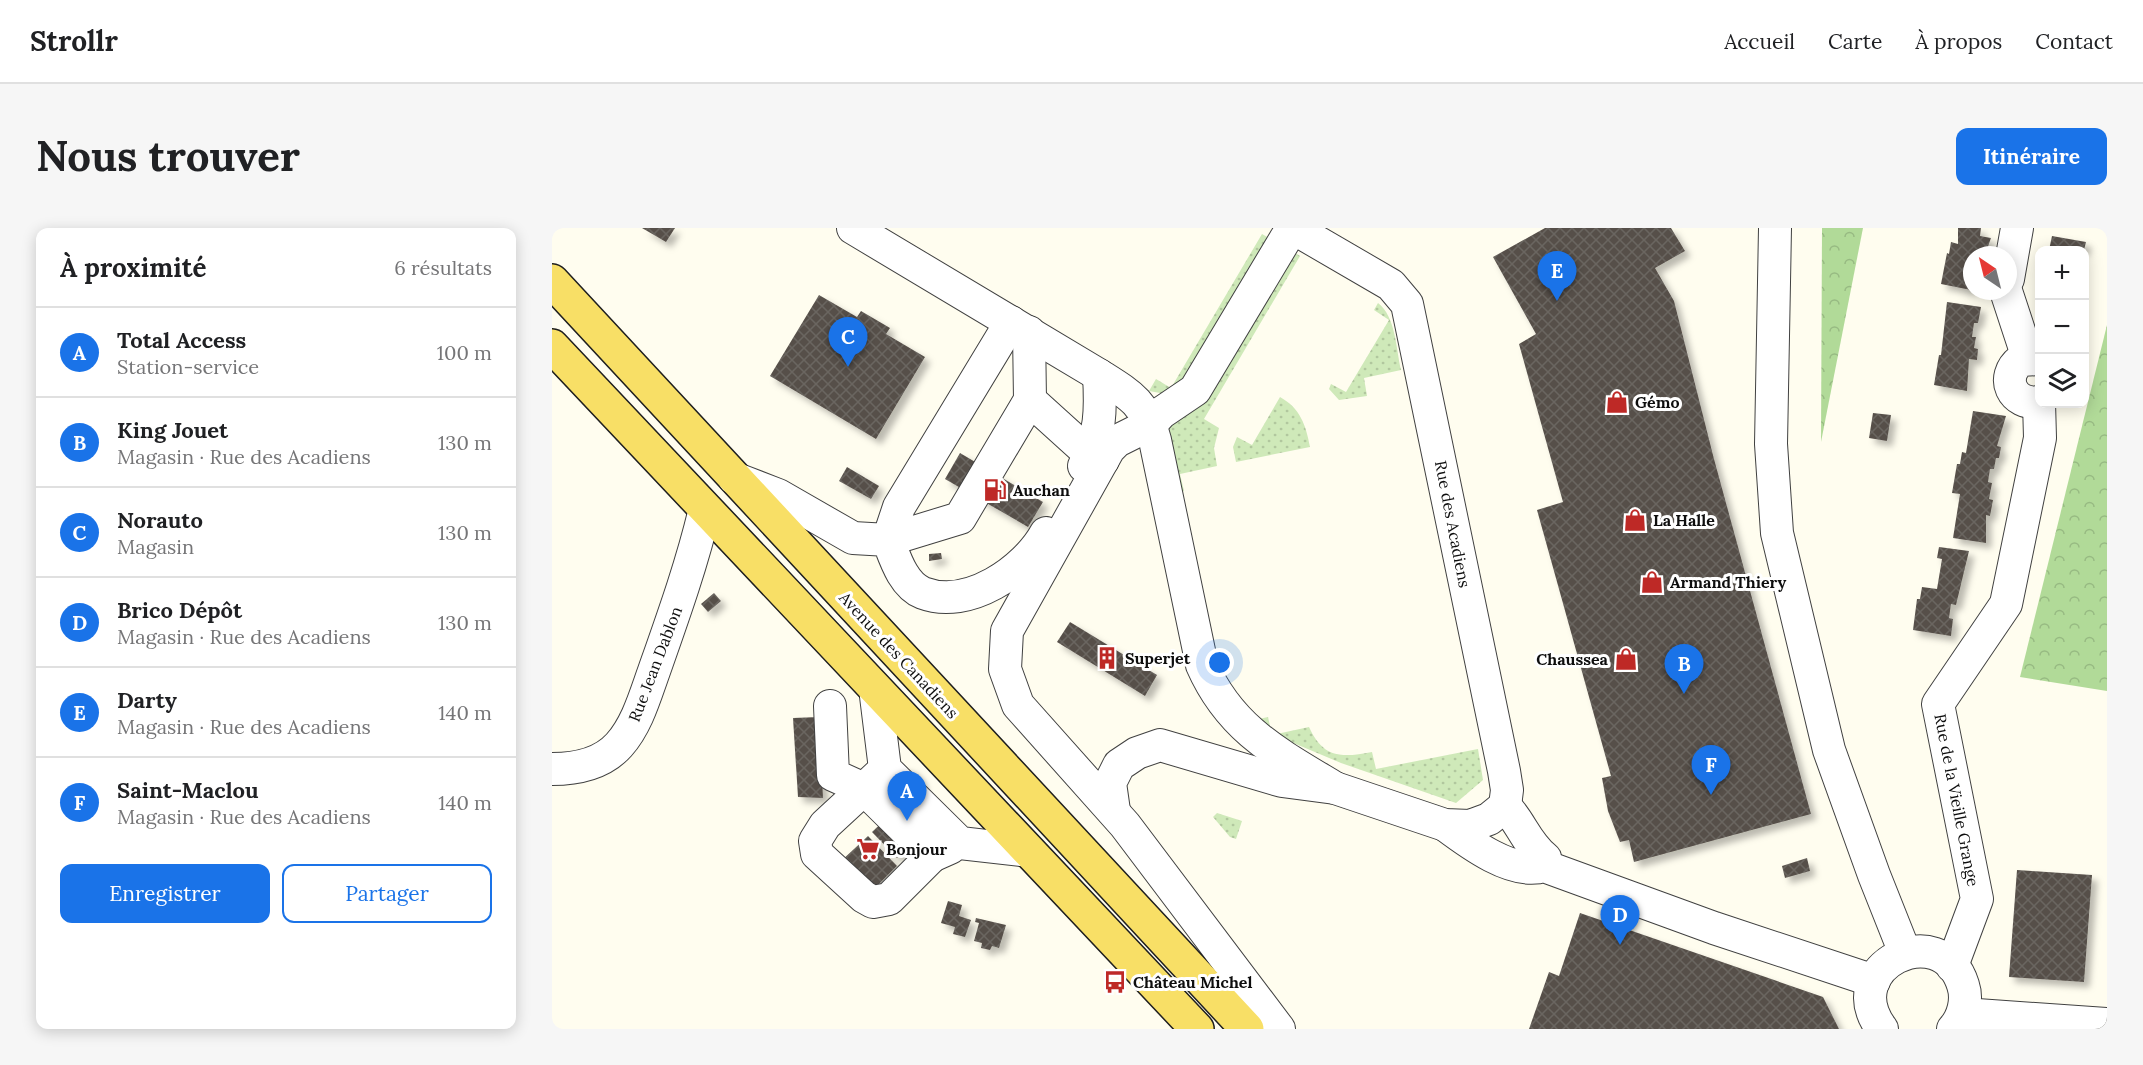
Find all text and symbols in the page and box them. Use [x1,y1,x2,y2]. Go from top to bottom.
text: Strollr [30,23,118,59]
text: Accueil [1724,28,1795,55]
text: Carte [1828,28,1882,55]
text: À propos [1915,28,2002,55]
text: Contact [2035,28,2113,55]
button: Itinéraire [1956,128,2107,185]
text: Nous trouver [36,129,300,183]
north arrow [1963,246,2017,300]
map controls [2035,246,2089,408]
button: + [2035,246,2089,300]
text: À proximité [60,251,206,284]
pin: E [1538,251,1576,301]
text: 6 résultats [394,255,492,280]
button: − [2035,300,2089,354]
pin: C [828,318,868,367]
text: Total Access [117,326,246,354]
text: A [73,340,86,365]
text: 100 m [437,340,492,365]
text: Station-service [117,354,259,379]
button: layers [2035,354,2089,408]
shop icon: Gémo [1604,389,1630,415]
place label: Gémo [1635,392,1679,412]
text: King Jouet [117,416,228,444]
text: B [73,430,86,455]
text: 130 m [438,430,492,455]
text: Magasin · Rue des Acadiens [117,444,371,469]
street label: Rue des Acadiens [1431,459,1475,589]
fuel station icon: Auchan [982,477,1008,503]
place label: Auchan [1013,480,1070,500]
text: Norauto [117,506,203,534]
shop icon: La Halle [1622,507,1648,533]
place label: La Halle [1653,510,1715,530]
text: C [73,520,86,545]
text: 130 m [438,520,492,545]
text: Magasin [117,534,194,559]
shop icon: Armand Thiery [1639,569,1665,595]
place label: Armand Thiery [1670,572,1786,592]
street label: Avenue des Canadiens [835,587,963,722]
text: Brico Dépôt [117,596,242,624]
street label: Rue Jean Dablon [624,603,686,724]
text: D [72,610,87,635]
text: 130 m [438,610,492,635]
text: Magasin · Rue des Acadiens [117,624,371,649]
pin: B [1664,644,1704,694]
building icon: Superjet [1094,645,1120,671]
shop icon: Chaussea [1613,646,1639,672]
place label: Superjet [1125,648,1191,668]
your location [1205,648,1234,677]
place label: Chaussea [1536,649,1609,669]
text: Darty [117,686,177,714]
text: E [73,700,86,725]
text: 140 m [438,700,492,725]
street label: Rue de la Vieille Grange [1930,712,1984,888]
text: Magasin · Rue des Acadiens [117,714,371,739]
pin: F [1692,746,1730,795]
pin: A [888,772,926,821]
text: Saint-Maclou [117,776,259,804]
text: F [74,790,85,815]
text: 140 m [438,790,492,815]
text: Magasin · Rue des Acadiens [117,804,371,829]
supermarket icon: Bonjour [855,836,881,862]
place label: Bonjour [886,839,948,859]
button: Enregistrer [60,864,270,923]
button: Partager [282,864,492,923]
pin: D [1600,896,1640,945]
bus stop icon: Château Michel [1102,969,1128,995]
place label: Château Michel [1133,972,1252,992]

